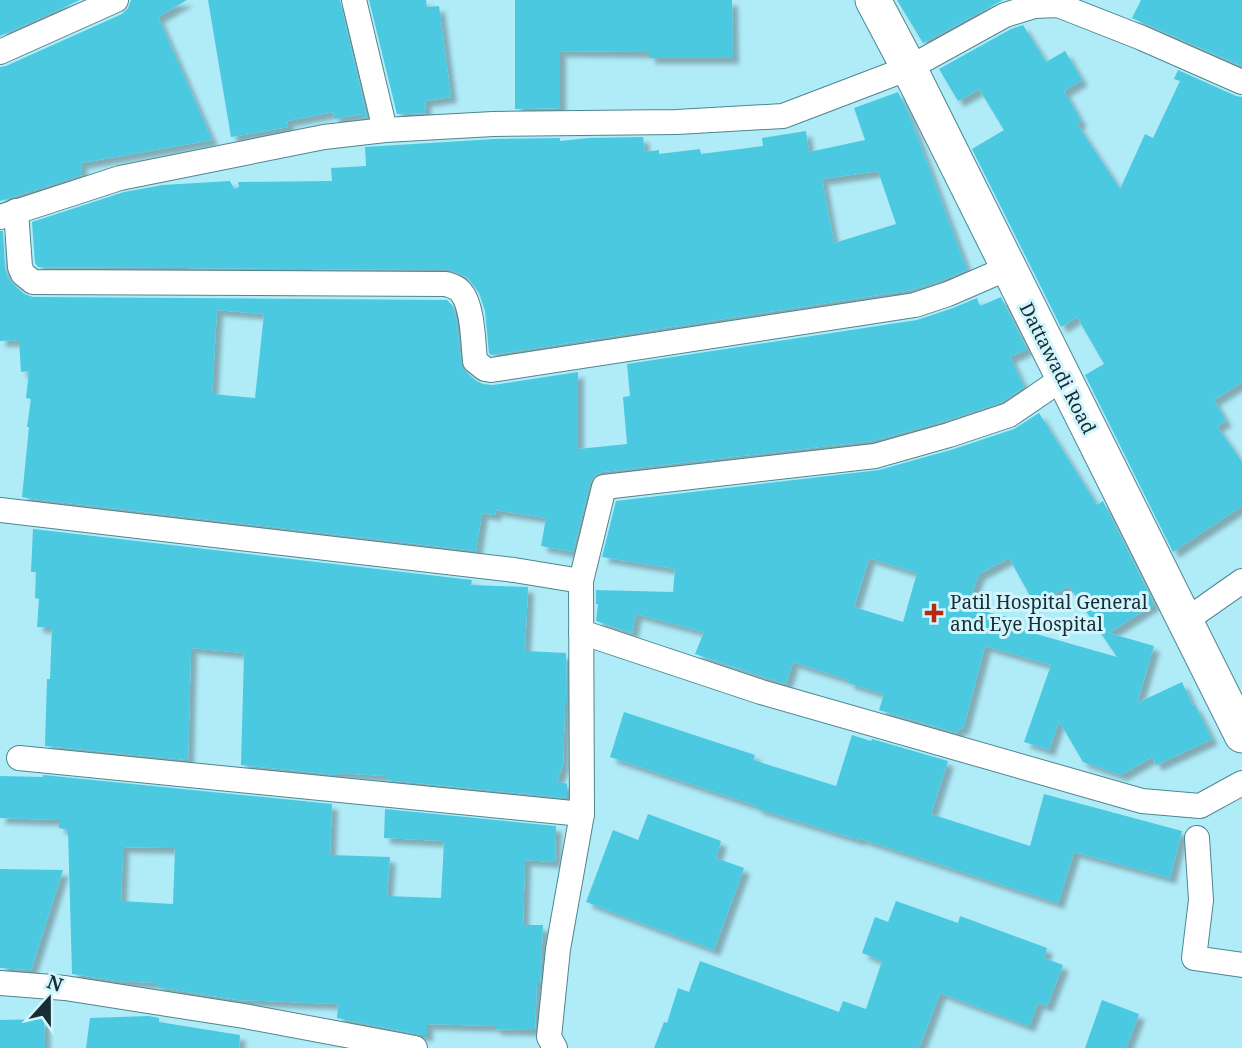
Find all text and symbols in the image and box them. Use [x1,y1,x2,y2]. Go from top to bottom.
street label: Dattawadi Road [1014,298,1102,438]
place label: Patil Hospital General and Eye Hospital [950,589,1148,637]
marker: Patil Hospital General and Eye Hospital [924,603,944,623]
north arrow [14,964,84,1034]
text: N [43,968,67,998]

